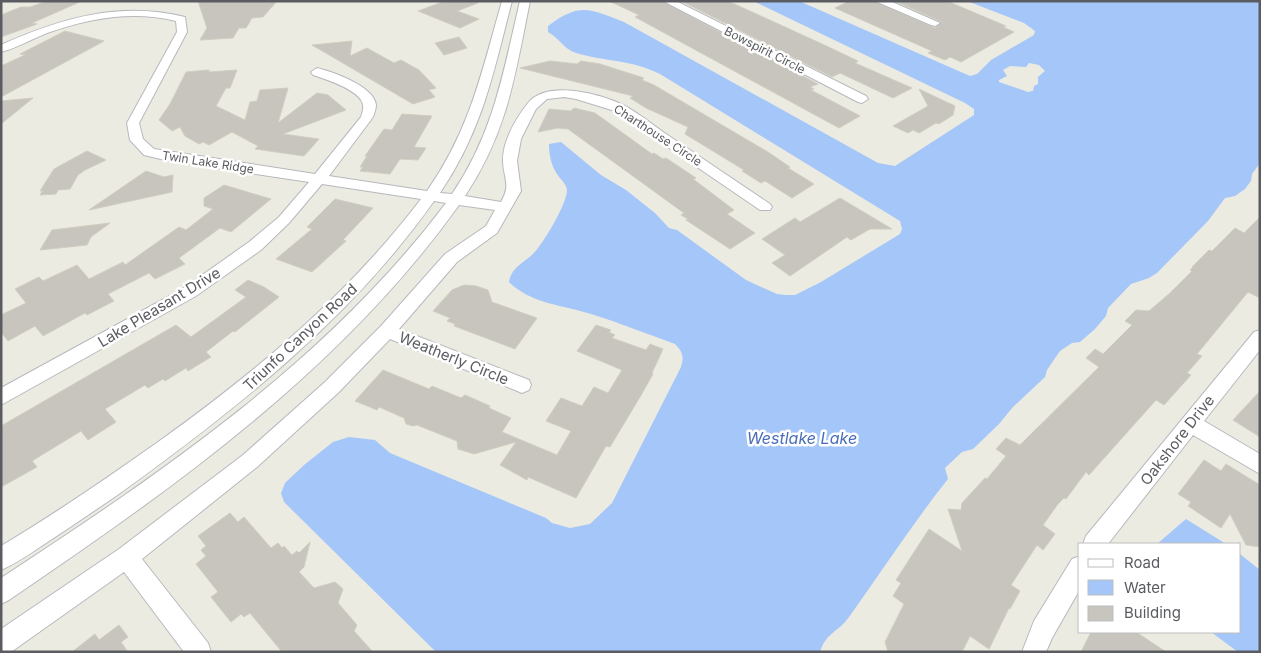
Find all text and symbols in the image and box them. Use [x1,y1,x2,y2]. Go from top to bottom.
street label: Bowspirit Circle [722,23,808,77]
street label: Charthouse Circle [611,101,705,169]
street label: Twin Lake Ridge [161,147,255,177]
street label: Lake Pleasant Drive [94,263,224,351]
street label: Triunfo Canyon Road [239,279,361,395]
street label: Weatherly Circle [396,327,512,389]
street label: Oakshore Drive [1136,391,1218,489]
water label: Westlake Lake [747,428,857,448]
legend [1078,543,1241,633]
text: Road [1124,553,1160,572]
text: Water [1124,578,1166,597]
text: Building [1124,603,1181,622]

